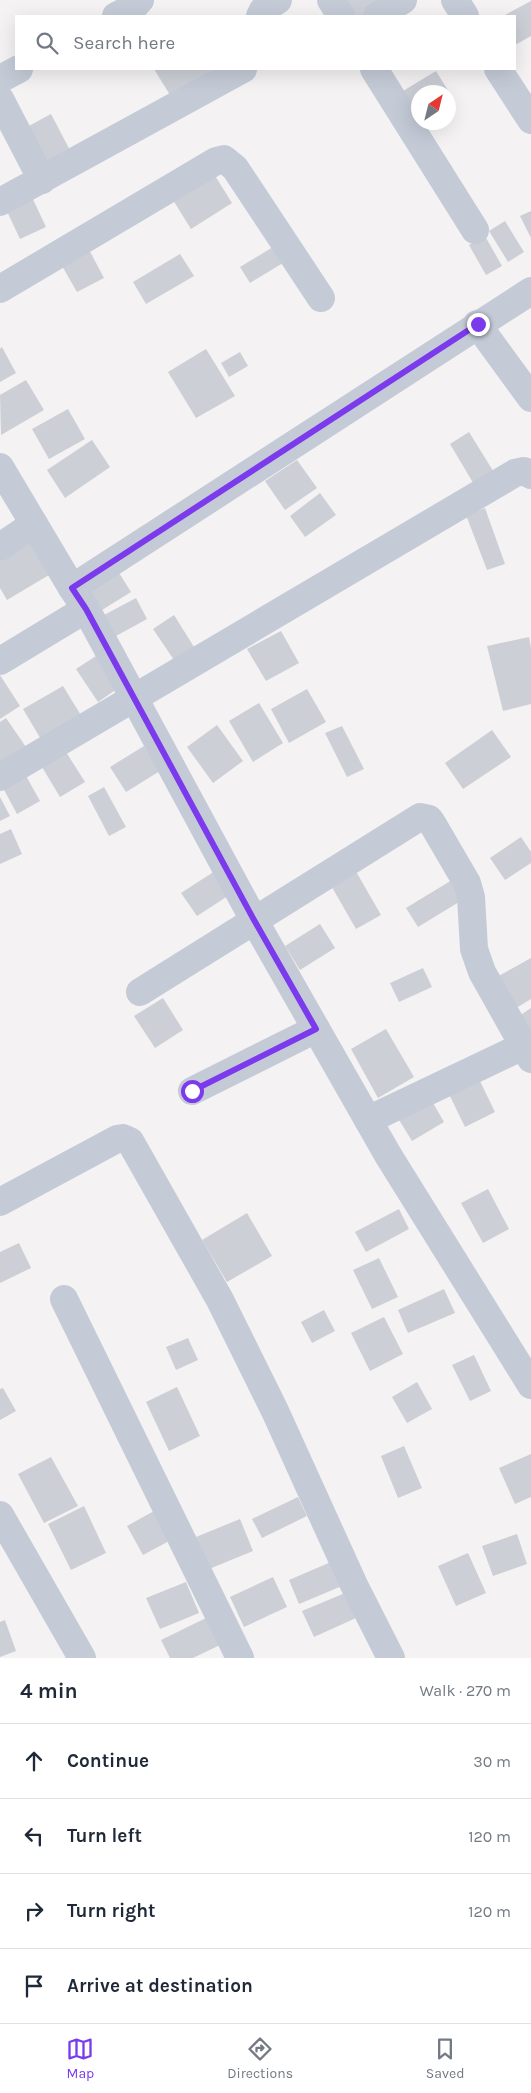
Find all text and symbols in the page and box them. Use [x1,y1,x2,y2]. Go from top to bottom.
search box [15,15,516,70]
icon: search [33,29,61,57]
text: Search here [73,32,175,54]
north arrow [411,85,456,130]
route end [467,313,490,336]
route start [181,1080,204,1103]
text: 4 min [20,1679,78,1703]
text: Walk · 270 m [419,1681,511,1700]
icon: ahead [20,1747,48,1775]
text: Continue [67,1750,149,1772]
text: 30 m [473,1752,511,1771]
icon: left [20,1822,48,1850]
text: Turn left [67,1825,142,1847]
text: 120 m [468,1827,511,1846]
icon: right [20,1897,48,1925]
text: Turn right [67,1900,156,1922]
text: 120 m [468,1902,511,1921]
icon: arrive [20,1972,48,2000]
text: Arrive at destination [67,1975,253,1997]
tab: Map [66,2035,94,2082]
tab: Directions [227,2035,293,2082]
tab: Saved [426,2035,465,2082]

